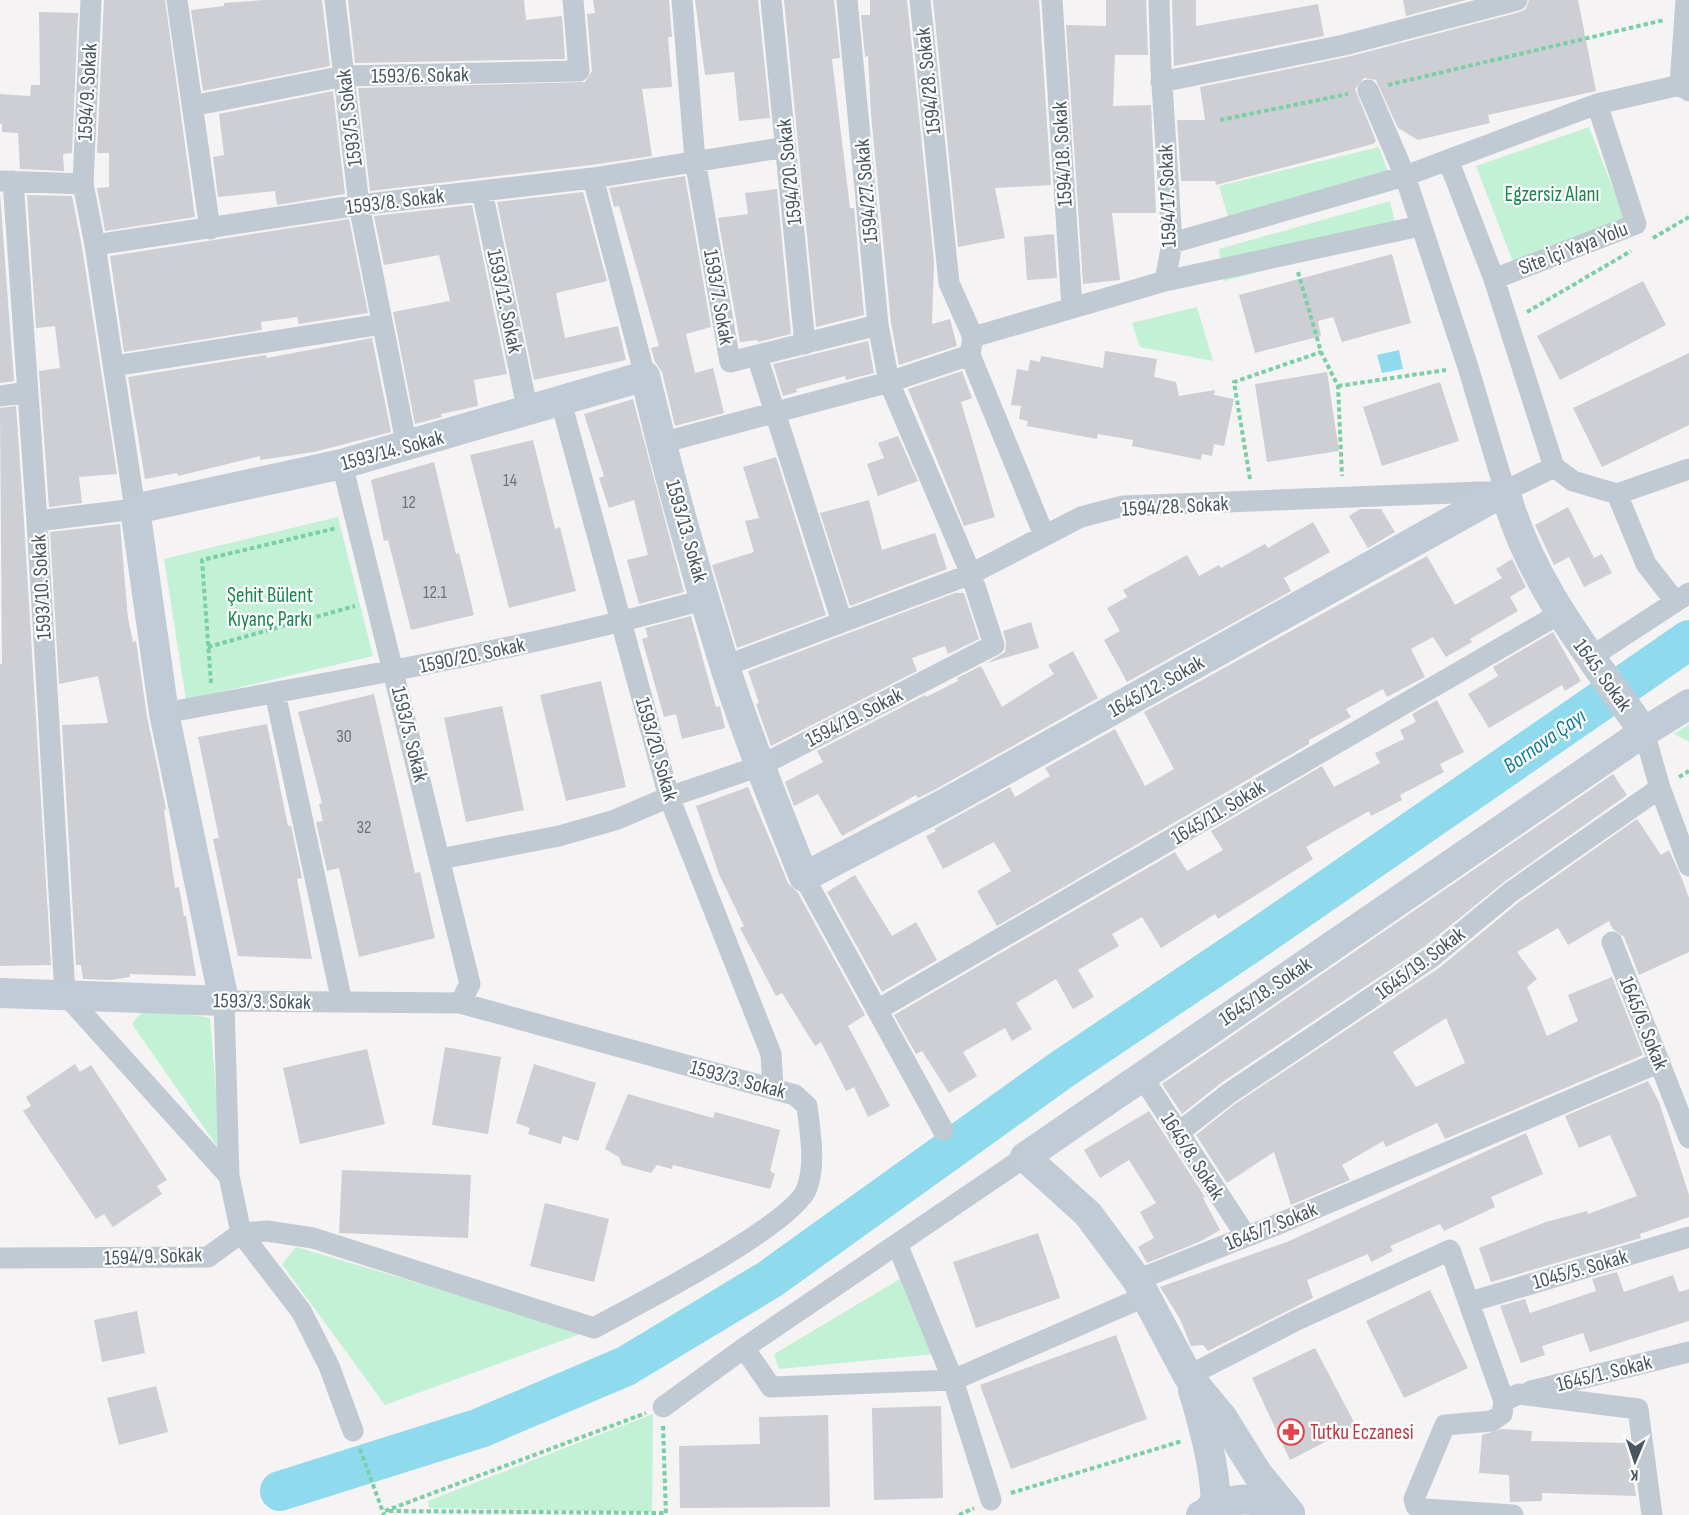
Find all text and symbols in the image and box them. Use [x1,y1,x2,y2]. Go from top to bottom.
street label: 1594/28. Sokak [910,27,947,135]
street label: 1594/9. Sokak [72,42,103,142]
street label: 1593/6. Sokak [371,62,469,89]
street label: 1593/5. Sokak [331,68,368,168]
street label: 1594/18. Sokak [1047,101,1078,207]
street label: 1594/20. Sokak [772,118,807,226]
street label: 1594/27. Sokak [850,138,883,244]
street label: 1594/17. Sokak [1153,144,1182,248]
park label: Egzersiz Alanı [1505,182,1599,207]
street label: 1593/8. Sokak [345,183,445,220]
street label: Site İçi Yaya Yolu [1515,216,1631,281]
street label: 1593/12. Sokak [481,247,528,355]
street label: 1593/7. Sokak [698,247,739,347]
street label: 1593/14. Sokak [338,425,446,476]
house number: 14 [503,470,517,491]
street label: 1593/13. Sokak [660,477,713,585]
street label: 1594/28. Sokak [1121,491,1229,522]
house number: 12 [402,492,416,513]
street label: 1593/10. Sokak [26,534,57,640]
house number: 12.1 [423,582,448,603]
park label: Şehit Bülent Kıyanç Parkı [227,583,313,632]
street label: 1590/20. Sokak [417,632,527,679]
street label: 1645. Sokak [1568,634,1637,716]
street label: 1645/12. Sokak [1104,650,1209,723]
street label: 1594/19. Sokak [802,682,907,752]
street label: 1593/5. Sokak [386,684,433,784]
street label: 1593/20. Sokak [630,695,683,804]
water label: Bornova Çayı [1498,703,1591,779]
house number: 30 [336,726,352,747]
street label: 1645/11. Sokak [1167,775,1270,850]
house number: 32 [357,817,371,838]
street label: 1645/19. Sokak [1371,922,1470,1005]
street label: 1645/18. Sokak [1214,951,1316,1031]
street label: 1645/6. Sokak [1614,973,1674,1073]
street label: 1593/3. Sokak [213,988,311,1015]
street label: 1593/3. Sokak [687,1055,788,1104]
street label: 1645/8. Sokak [1155,1108,1230,1204]
street label: 1645/7. Sokak [1222,1197,1321,1256]
street label: 1594/9. Sokak [104,1242,202,1271]
street label: 1045/5. Sokak [1530,1244,1630,1295]
street label: 1645/1. Sokak [1554,1350,1654,1397]
pharmacy icon: Tutku Eczanesi [1276,1417,1306,1447]
place label: Tutku Eczanesi [1310,1420,1414,1445]
north arrow [1605,1431,1665,1491]
text: K [1630,1465,1639,1484]

